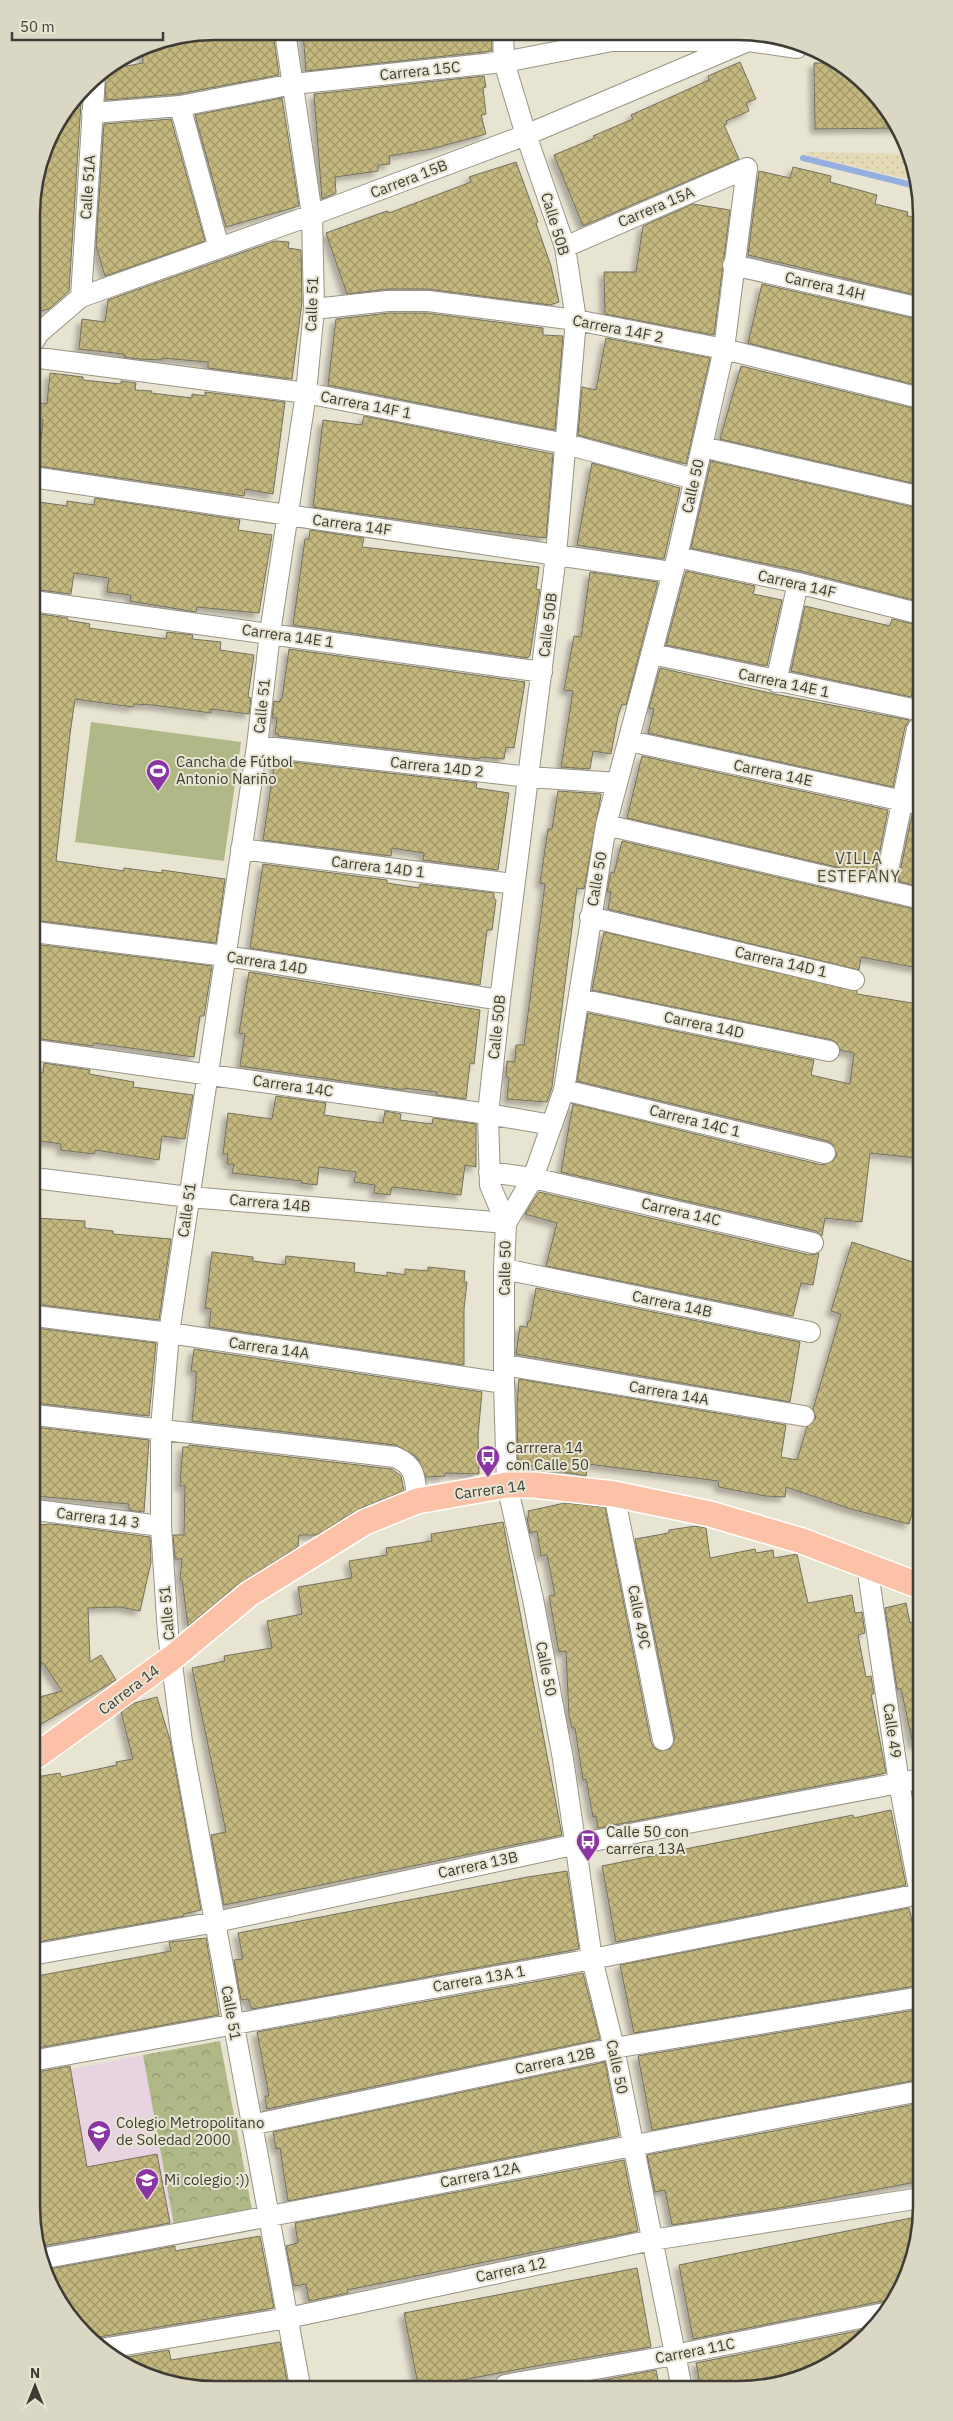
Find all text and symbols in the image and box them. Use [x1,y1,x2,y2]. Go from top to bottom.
scale bar [12,10,164,42]
text: 50 m [20,17,55,36]
street label: Carrera 15C [379,57,461,84]
street label: Calle 51A [76,154,99,220]
street label: Carrera 15B [367,155,450,202]
street label: Carrera 15A [615,182,697,231]
street label: Calle 50B [537,190,574,258]
street label: Carrera 14H [783,267,867,304]
street label: Calle 51 [301,276,322,332]
street label: Carrera 14F 2 [571,310,665,347]
street label: Carrera 14F 1 [319,386,413,423]
street label: Calle 50 [677,457,708,515]
street label: Carrera 14F [311,510,393,539]
street label: Carrera 14F [756,565,838,602]
street label: Calle 50B [534,592,561,658]
street label: Carrera 14E 1 [241,620,335,651]
street label: Carrera 14E 1 [737,664,831,701]
street label: Calle 51 [249,678,274,734]
place label: Cancha de Fútbol Antonio Nariño [176,752,293,788]
street label: Carrera 14D 2 [389,752,485,781]
street label: Carrera 14E [732,755,814,790]
sports icon: Cancha de Fútbol Antonio Nariño [145,758,171,792]
district label: VILLA ESTEFANY [817,848,901,886]
street label: Calle 50 [582,850,611,908]
street label: Carrera 14D 1 [330,851,426,882]
street label: Carrera 14D 1 [733,942,829,981]
street label: Carrera 14D [225,947,309,978]
street label: Calle 50B [484,994,509,1060]
street label: Carrera 14D [662,1007,746,1042]
street label: Carrera 14C [252,1070,334,1101]
street label: Carrera 14C 1 [648,1100,743,1141]
street label: Calle 51 [173,1181,200,1239]
street label: Carrera 14B [229,1189,311,1216]
street label: Carrera 14C [640,1193,723,1230]
street label: Calle 50 [495,1240,514,1296]
street label: Carrera 14B [630,1286,714,1321]
street label: Carrera 14A [228,1332,311,1363]
street label: Carrera 14A [627,1376,711,1409]
place label: Carrrera 14 con Calle 50 [506,1438,589,1474]
bus stop icon: Carrrera 14 con Calle 50 [475,1444,501,1478]
street label: Carrera 14 [453,1476,527,1503]
street label: Carrera 14 3 [55,1503,141,1532]
street label: Calle 49C [624,1583,655,1650]
street label: Calle 51 [155,1585,178,1641]
street label: Calle 50 [532,1640,561,1698]
street label: Carrera 14 [94,1660,163,1719]
street label: Calle 49 [879,1702,906,1760]
place label: Calle 50 con carrera 13A [606,1822,689,1858]
bus stop icon: Calle 50 con carrera 13A [575,1828,601,1862]
street label: Carrera 13B [436,1847,520,1882]
street label: Carrera 13A 1 [431,1961,527,1996]
street label: Calle 51 [217,1984,246,2042]
street label: Calle 50 [602,2038,633,2096]
street label: Carrera 12B [513,2043,597,2078]
place label: Colegio Metropolitano de Soledad 2000 [116,2113,264,2149]
school or university icon: Colegio Metropolitano de Soledad 2000 [86,2119,112,2153]
street label: Carrera 12A [438,2157,522,2192]
school or university icon: Mi colegio :)) [134,2167,160,2201]
place label: Mi colegio :)) [164,2170,250,2189]
street label: Carrera 12 [474,2253,548,2286]
street label: Carrera 11C [653,2333,736,2368]
north arrow [10,2361,60,2411]
text: N [30,2364,40,2382]

